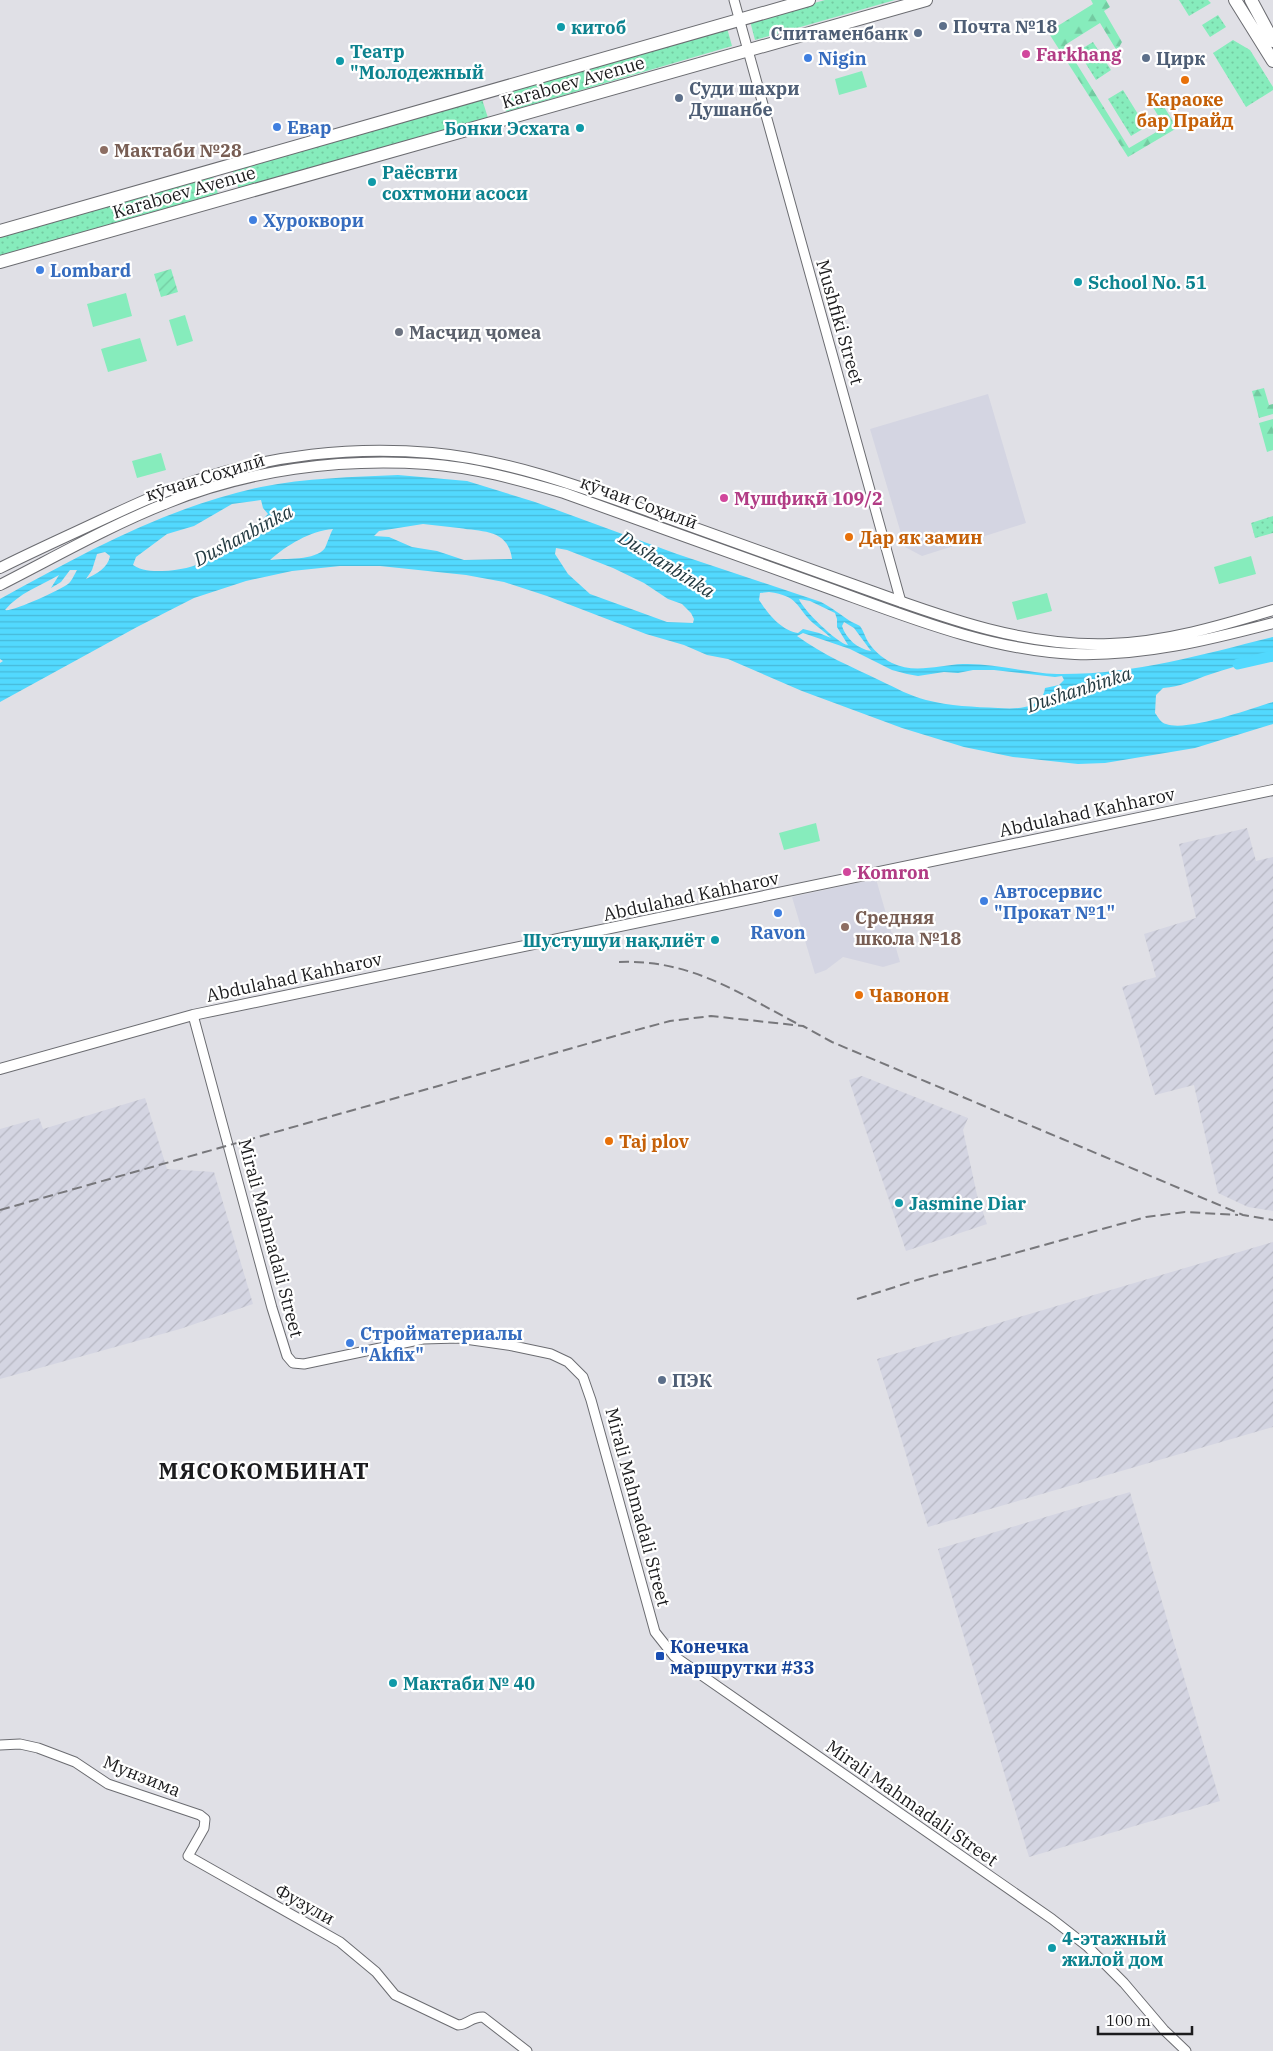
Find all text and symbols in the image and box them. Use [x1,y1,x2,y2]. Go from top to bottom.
place label: Почта №18 [953,15,1057,38]
place label: китоб [571,16,626,39]
marker: Почта №18 [937,20,949,32]
marker: китоб [555,21,567,33]
place label: Спитаменбанк [771,22,908,45]
marker: Спитаменбанк [912,27,924,39]
place label: Театр "Молодежный [350,40,484,84]
place label: Farkhang [1036,43,1122,66]
place label: Nigin [818,47,867,70]
place label: Цирк [1156,47,1205,70]
marker: Farkhang [1020,48,1032,60]
street label: Karaboev Avenue [499,51,647,113]
marker: Nigin [802,52,814,64]
marker: Цирк [1140,52,1152,64]
marker: Театр "Молодежный [334,55,346,67]
marker: Караоке бар Прайд [1179,74,1191,86]
place label: Суди шахри Душанбе [689,77,800,121]
place label: Караоке бар Прайд [1137,88,1234,132]
marker: Суди шахри Душанбе [673,92,685,104]
place label: Евар [287,116,331,139]
place label: Бонки Эсхата [445,117,570,140]
marker: Евар [271,121,283,133]
marker: Бонки Эсхата [574,122,586,134]
place label: Мактаби №28 [114,139,242,162]
marker: Мактаби №28 [98,144,110,156]
street label: Karaboev Avenue [110,161,258,223]
place label: Раёсвти сохтмони асоси [382,161,528,205]
marker: Раёсвти сохтмони асоси [366,176,378,188]
place label: Хуроквори [263,209,364,232]
marker: Хуроквори [247,214,259,226]
street label: Mushfiki Street [811,257,869,387]
place label: Lombard [50,259,131,282]
marker: Lombard [34,264,46,276]
place label: School No. 51 [1088,271,1207,294]
marker: School No. 51 [1072,276,1084,288]
place label: Масҷид ҷомеа [409,321,541,344]
marker: Масҷид ҷомеа [393,326,405,338]
street label: кӯчаи Соҳилӣ [142,448,268,506]
street label: кӯчаи Соҳилӣ [577,470,701,534]
place label: Мушфиқӣ 109/2 [734,487,883,510]
marker: Мушфиқӣ 109/2 [718,492,730,504]
water label: Dushanbinka [188,499,297,572]
water label: Dushanbinka [614,524,720,603]
place label: Дар як замин [859,526,982,549]
marker: Дар як замин [843,531,855,543]
water label: Dushanbinka [1023,661,1135,718]
street label: Abdulahad Kahharov [997,782,1177,842]
place label: Komron [857,861,929,884]
street label: Abdulahad Kahharov [601,866,781,926]
marker: Komron [841,866,853,878]
place label: Автосервис "Прокат №1" [994,880,1115,924]
marker: Автосервис "Прокат №1" [978,895,990,907]
place label: Средняя школа №18 [855,906,961,950]
marker: Ravon [772,907,784,919]
place label: Ravon [750,921,806,944]
marker: Средняя школа №18 [839,921,851,933]
place label: Шустушуи нақлиёт [523,929,705,952]
marker: Шустушуи нақлиёт [709,934,721,946]
street label: Abdulahad Kahharov [204,947,384,1007]
place label: Чавонон [869,984,949,1007]
marker: Чавонон [853,989,865,1001]
place label: Taj plov [619,1130,690,1153]
marker: Taj plov [603,1135,615,1147]
street label: Mirali Mahmadali Street [233,1136,309,1340]
place label: Jasmine Diar [909,1192,1026,1215]
marker: Jasmine Diar [893,1197,905,1209]
place label: Стройматериалы "Akfix" [360,1322,523,1366]
marker: Стройматериалы "Akfix" [344,1337,356,1349]
place label: ПЭК [672,1369,713,1392]
marker: ПЭК [656,1374,668,1386]
street label: Mirali Mahmadali Street [600,1405,676,1609]
district label: МЯСОКОМБИНАТ [158,1456,370,1485]
place label: Конечка маршрутки #33 [670,1635,814,1679]
marker: Конечка маршрутки #33 [654,1650,666,1662]
place label: Мактаби № 40 [403,1672,535,1695]
marker: Мактаби № 40 [387,1677,399,1689]
street label: Mirali Mahmadali Street [822,1735,1002,1871]
street label: Мунзима [100,1750,184,1802]
street label: Фузули [271,1878,339,1930]
place label: 4-этажный жилой дом [1062,1927,1166,1971]
marker: 4-этажный жилой дом [1046,1942,1058,1954]
scale bar [1098,2004,1192,2036]
text: 100 m [1106,2011,1151,2030]

